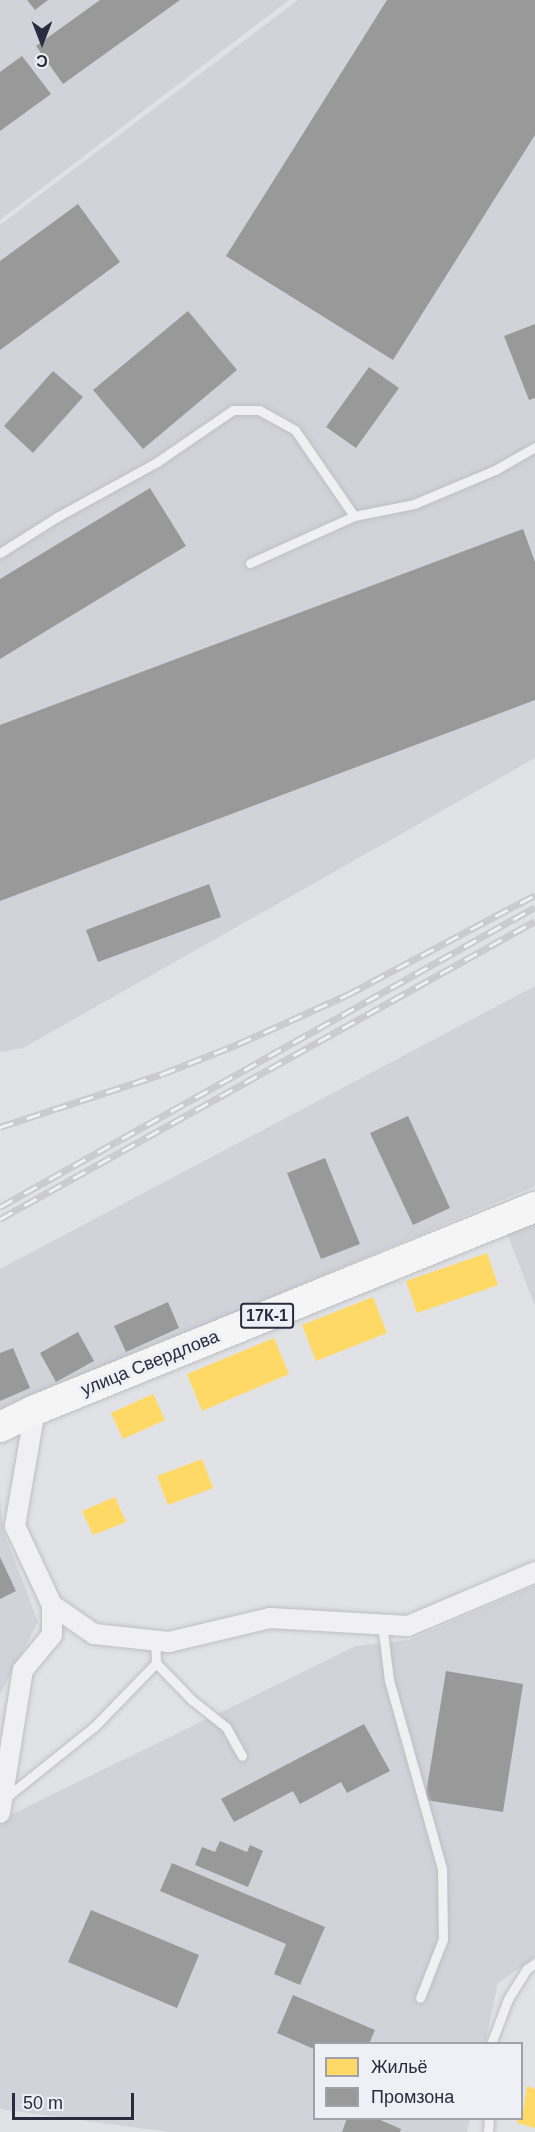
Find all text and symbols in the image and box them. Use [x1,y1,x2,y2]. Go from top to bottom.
north arrow [12,12,72,72]
text: С [36,52,48,69]
road number: 17К-1 [240,1303,294,1329]
street label: улица Свердлова [78,1325,222,1401]
legend [313,2042,523,2120]
text: Жильё [371,2057,428,2077]
scale bar [15,2081,136,2119]
text: Промзона [371,2087,454,2107]
text: 50 m [23,2093,63,2113]

